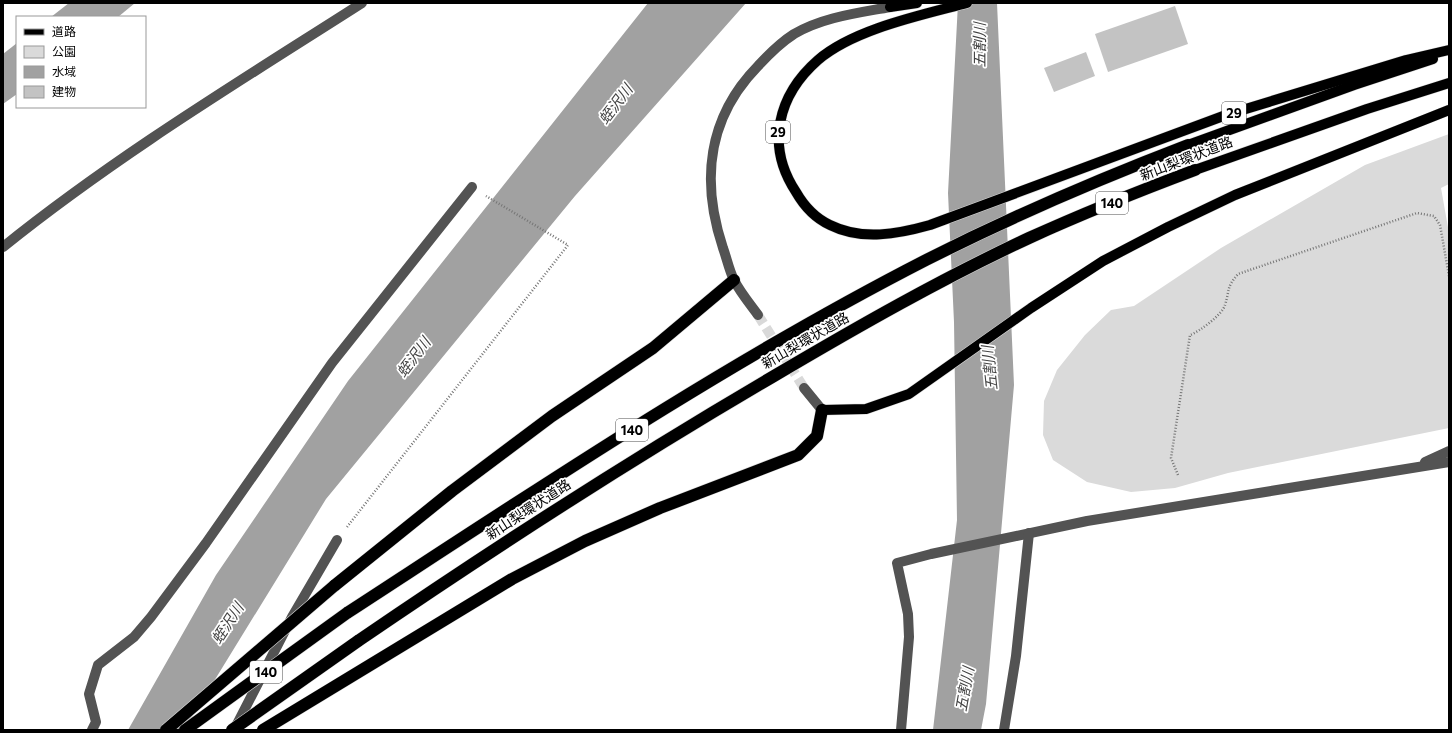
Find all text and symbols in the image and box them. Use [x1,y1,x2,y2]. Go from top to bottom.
legend [16,16,146,108]
water label: 五割川 [970,21,988,68]
text: 道路 [52,24,76,38]
text: 公園 [52,44,76,58]
text: 水域 [52,64,76,78]
water label: 蛭沢川 [594,79,637,127]
text: 建物 [52,84,76,98]
road number: 29 [1222,102,1246,124]
road number: 29 [766,121,790,143]
street label: 新山梨環状道路 [1137,133,1235,183]
road number: 140 [1096,192,1128,214]
street label: 新山梨環状道路 [758,308,852,372]
water label: 蛭沢川 [392,332,435,380]
water label: 五割川 [977,343,1000,391]
road number: 140 [616,419,648,441]
street label: 新山梨環状道路 [482,475,574,543]
water label: 蛭沢川 [207,598,248,647]
road number: 140 [250,661,282,683]
water label: 五割川 [951,663,977,713]

